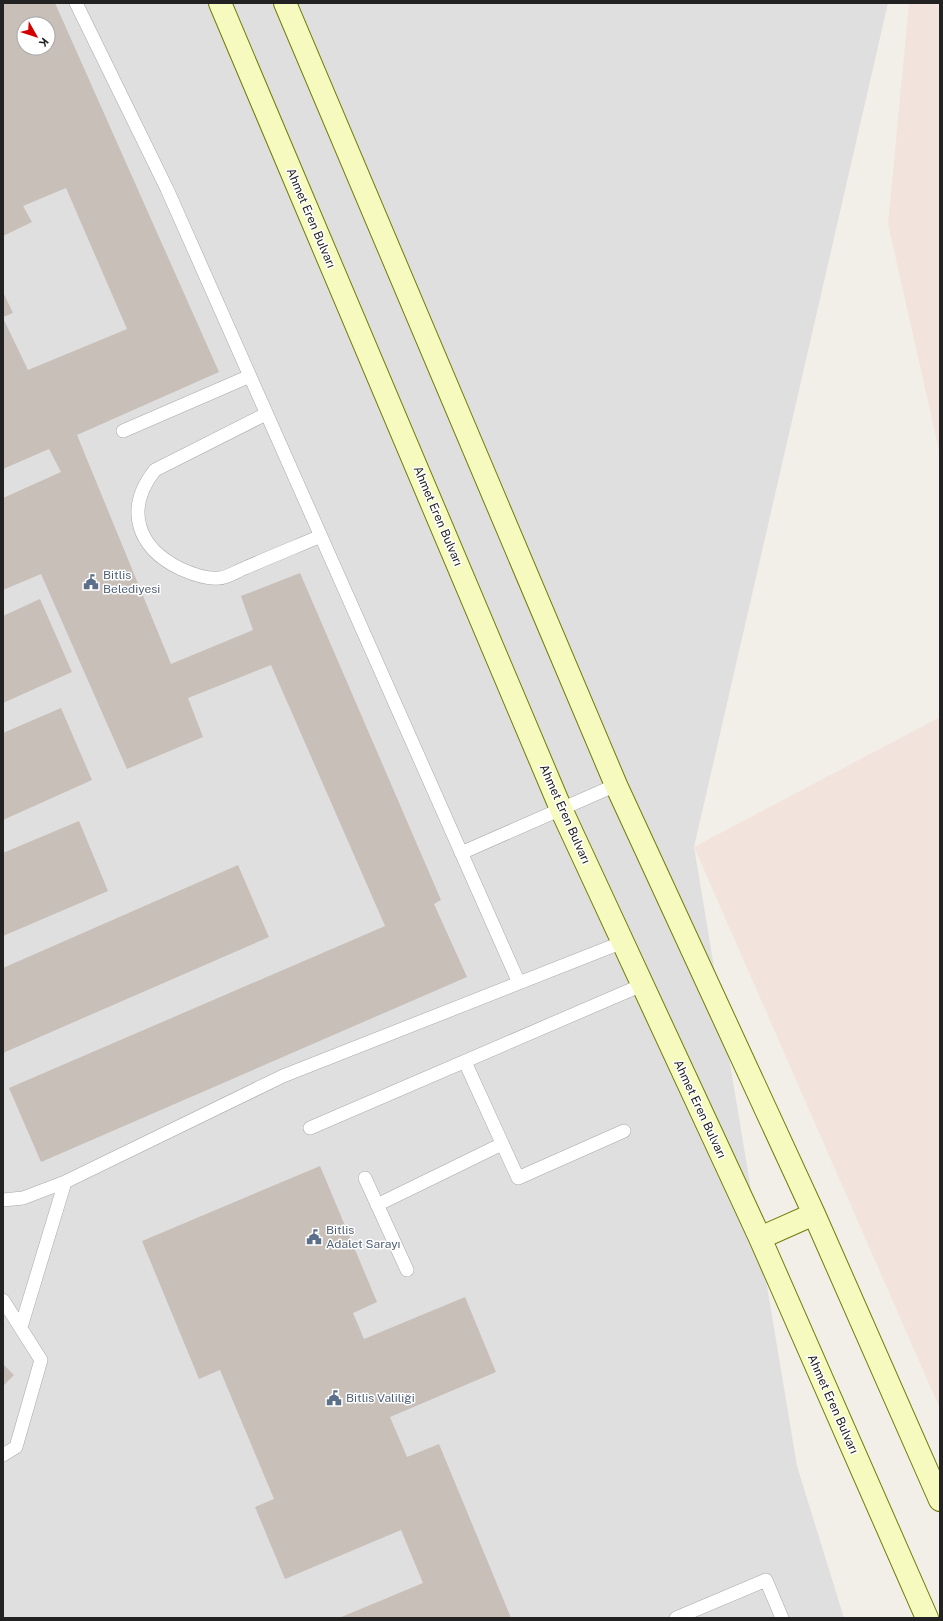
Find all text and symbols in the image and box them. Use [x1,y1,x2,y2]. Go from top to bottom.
north arrow [16,16,56,56]
text: K [37,35,51,49]
street label: Ahmet Eren Bulvarı [284,166,338,270]
street label: Ahmet Eren Bulvarı [411,464,465,568]
place label: Bitlis Belediyesi [103,568,160,596]
public building icon: Bitlis Belediyesi [82,573,100,591]
street label: Ahmet Eren Bulvarı [537,762,593,866]
street label: Ahmet Eren Bulvarı [671,1058,729,1160]
place label: Bitlis Adalet Sarayı [326,1223,400,1251]
public building icon: Bitlis Adalet Sarayı [305,1228,323,1246]
street label: Ahmet Eren Bulvarı [805,1352,861,1456]
public building icon: Bitlis Valiliği [325,1389,343,1407]
place label: Bitlis Valiliği [346,1391,415,1405]

